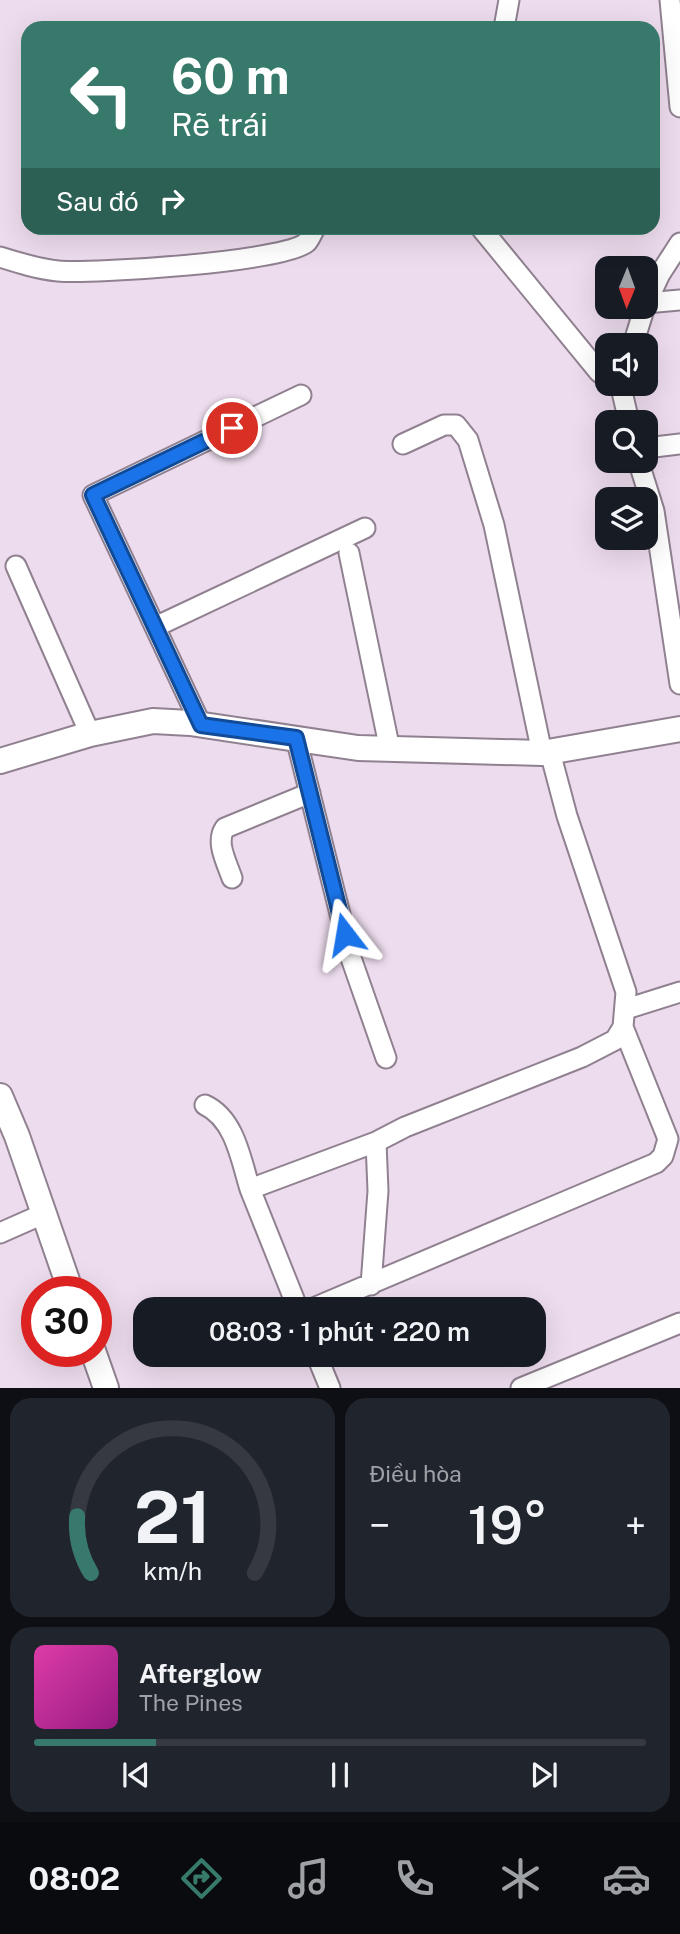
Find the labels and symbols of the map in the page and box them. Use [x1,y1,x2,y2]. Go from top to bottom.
north arrow [595,256,658,318]
pin [202,398,262,458]
position arrow [308,897,382,971]
speed limit sign: 30 [21,1276,112,1367]

